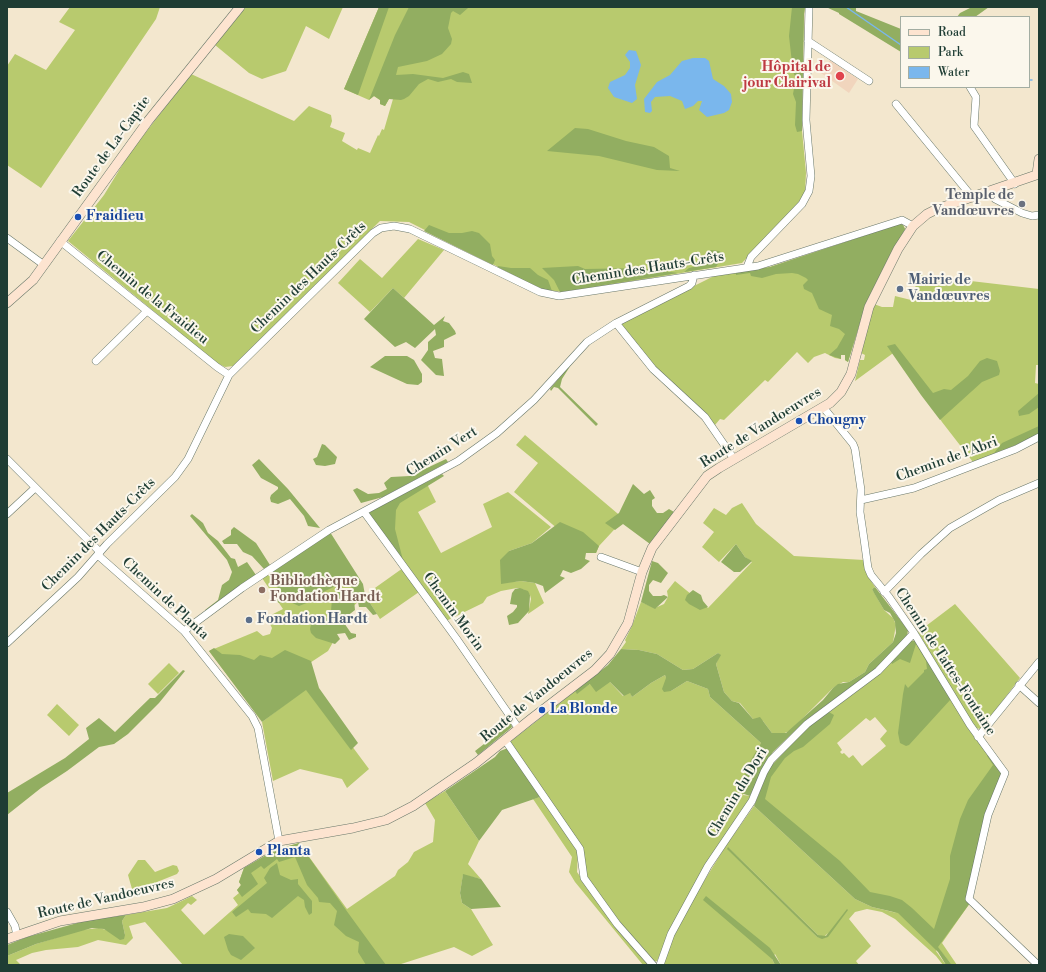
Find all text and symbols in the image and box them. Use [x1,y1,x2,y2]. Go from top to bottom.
legend [900,16,1030,88]
text: Road [938,25,966,40]
text: Park [938,45,963,60]
place label: Hôpital de jour Clairival [743,60,831,92]
text: Water [938,65,970,80]
marker: Hôpital de jour Clairival [834,70,846,82]
street label: Route de La-Capite [70,93,154,201]
place label: Temple de Vandœuvres [932,188,1014,220]
marker: Temple de Vandœuvres [1017,199,1027,209]
place label: Fraidieu [86,209,144,225]
marker: Fraidieu [73,212,83,222]
street label: Chemin des Hauts-Crêts [248,218,370,338]
street label: Chemin de la Fraidieu [92,248,212,348]
street label: Chemin des Hauts-Crêts [571,249,725,289]
place label: Mairie de Vandœuvres [908,273,990,306]
marker: Mairie de Vandœuvres [895,284,905,294]
street label: Route de Vandoeuvres [697,384,825,472]
place label: Chougny [807,413,866,429]
marker: Chougny [794,416,804,426]
street label: Chemin Vert [403,424,481,480]
street label: Chemin de l'Abri [894,434,1000,486]
street label: Chemin des Hauts-Crêts [39,475,159,595]
street label: Chemin de Planta [118,555,212,643]
street label: Chemin Morin [419,570,487,654]
place label: Bibliothèque Fondation Hardt [270,574,380,606]
marker: Bibliothèque Fondation Hardt [257,585,267,595]
street label: Chemin de Tattes-Fontaine [891,585,999,739]
place label: Fondation Hardt [257,612,367,628]
marker: Fondation Hardt [244,615,254,625]
street label: Route de Vandoeuvres [478,646,596,746]
place label: La Blonde [550,702,618,718]
marker: La Blonde [537,705,547,715]
street label: Chemin du Dori [705,745,771,841]
place label: Planta [267,844,310,860]
marker: Planta [254,847,264,857]
street label: Route de Vandoeuvres [36,875,176,923]

